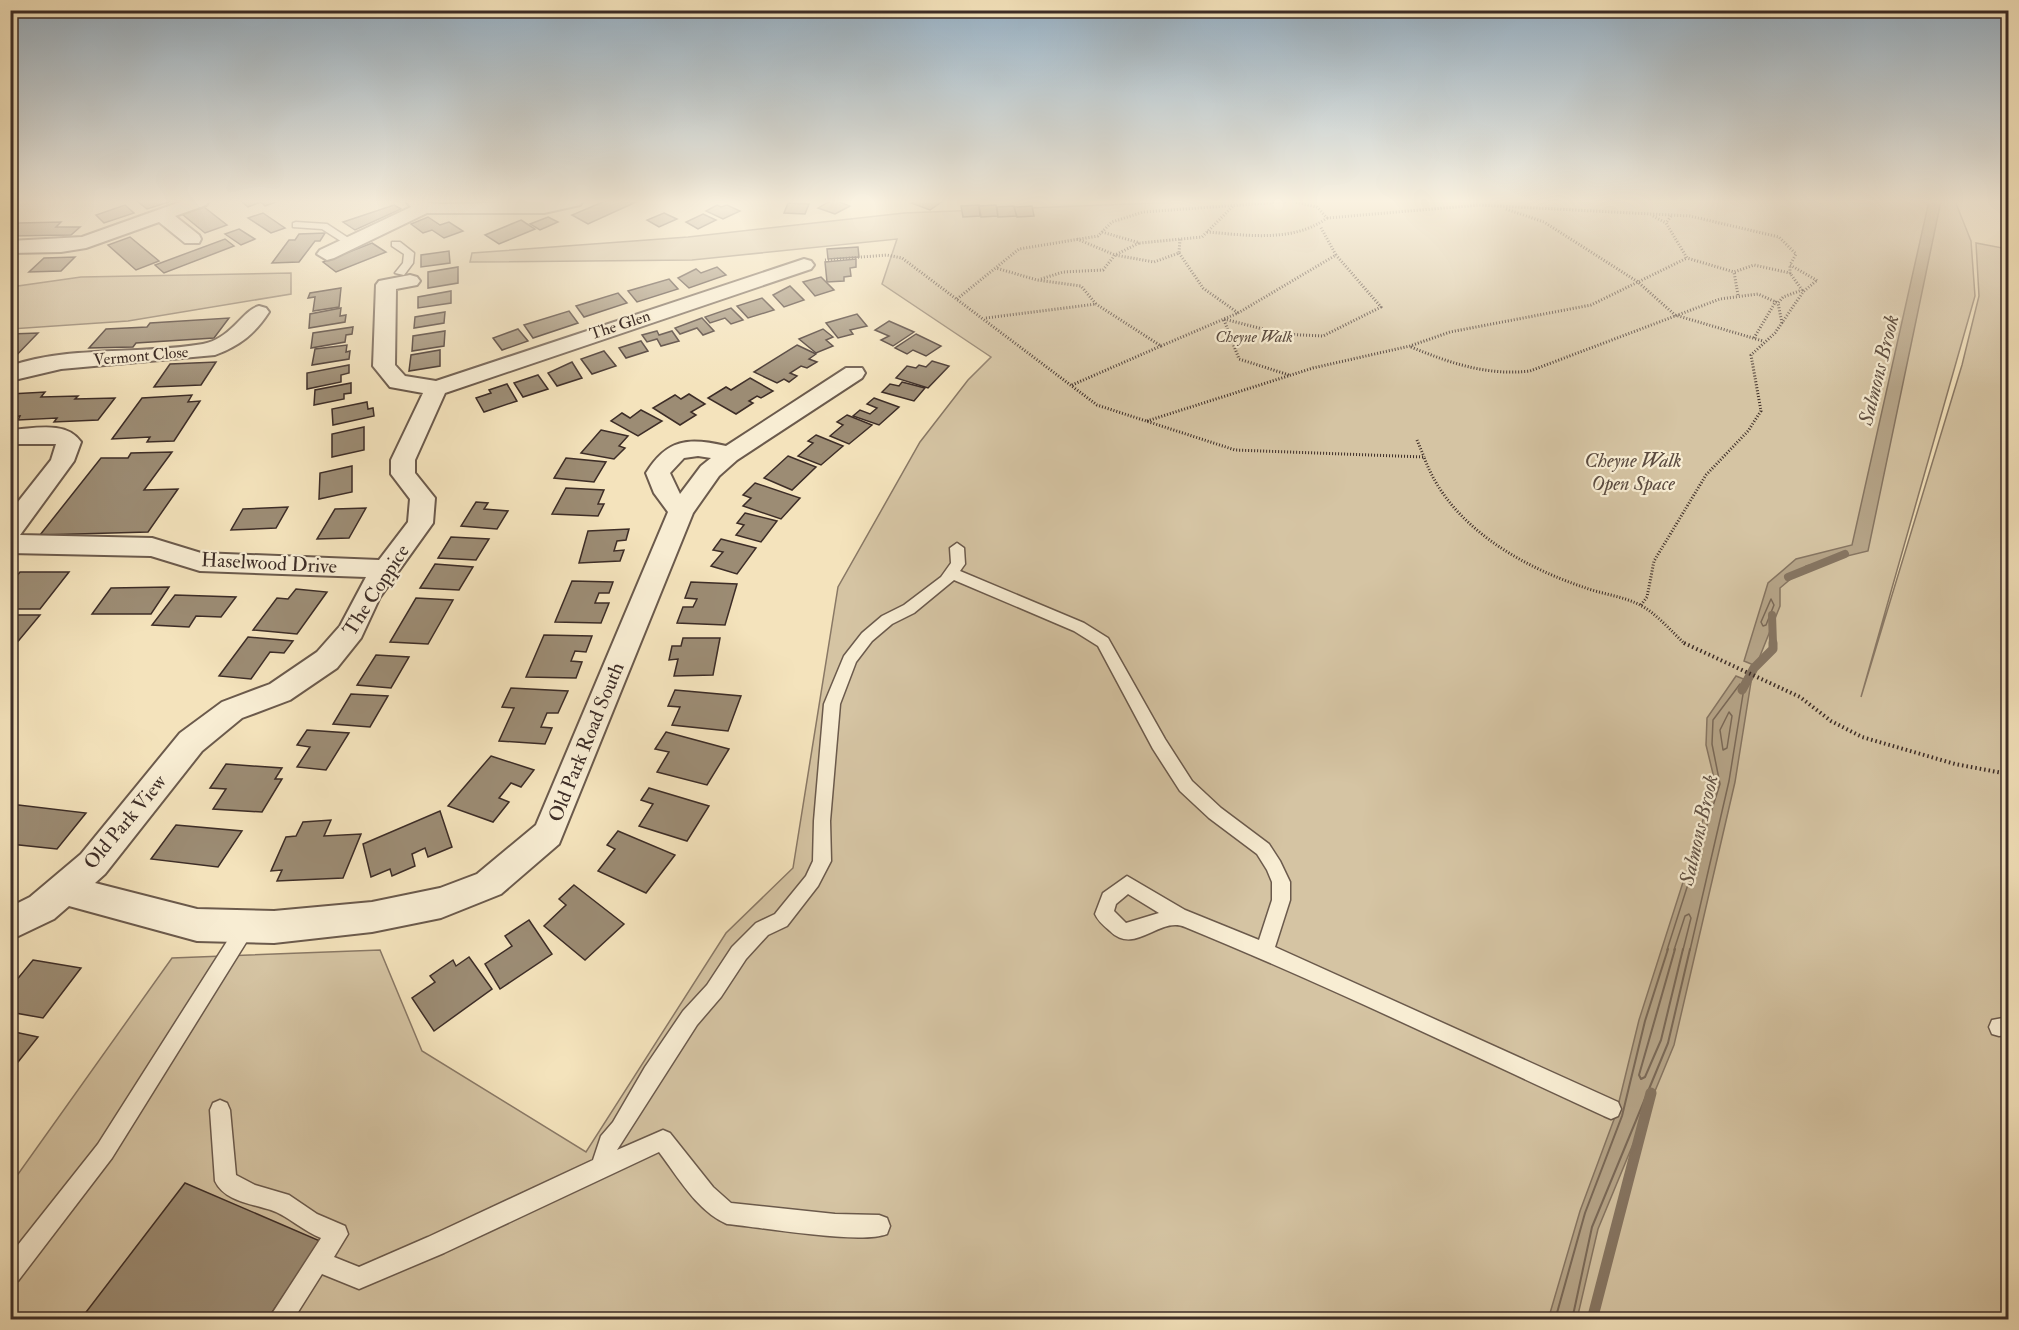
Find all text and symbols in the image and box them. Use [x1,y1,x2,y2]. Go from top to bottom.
street label: The Glen [587,306,653,344]
water label: Salmons Brook [1852,312,1906,429]
park label: Cheyne Walk [1215,327,1293,347]
street label: Vermont Close [93,342,190,370]
park label: Cheyne Walk Open Space [1584,448,1682,496]
street label: The Coppice [337,540,416,641]
street label: Haselwood Drive [200,547,338,579]
street label: Old Park Road South [543,658,630,825]
street label: Old Park View [78,769,172,874]
water label: Salmons Brook [1673,772,1725,889]

